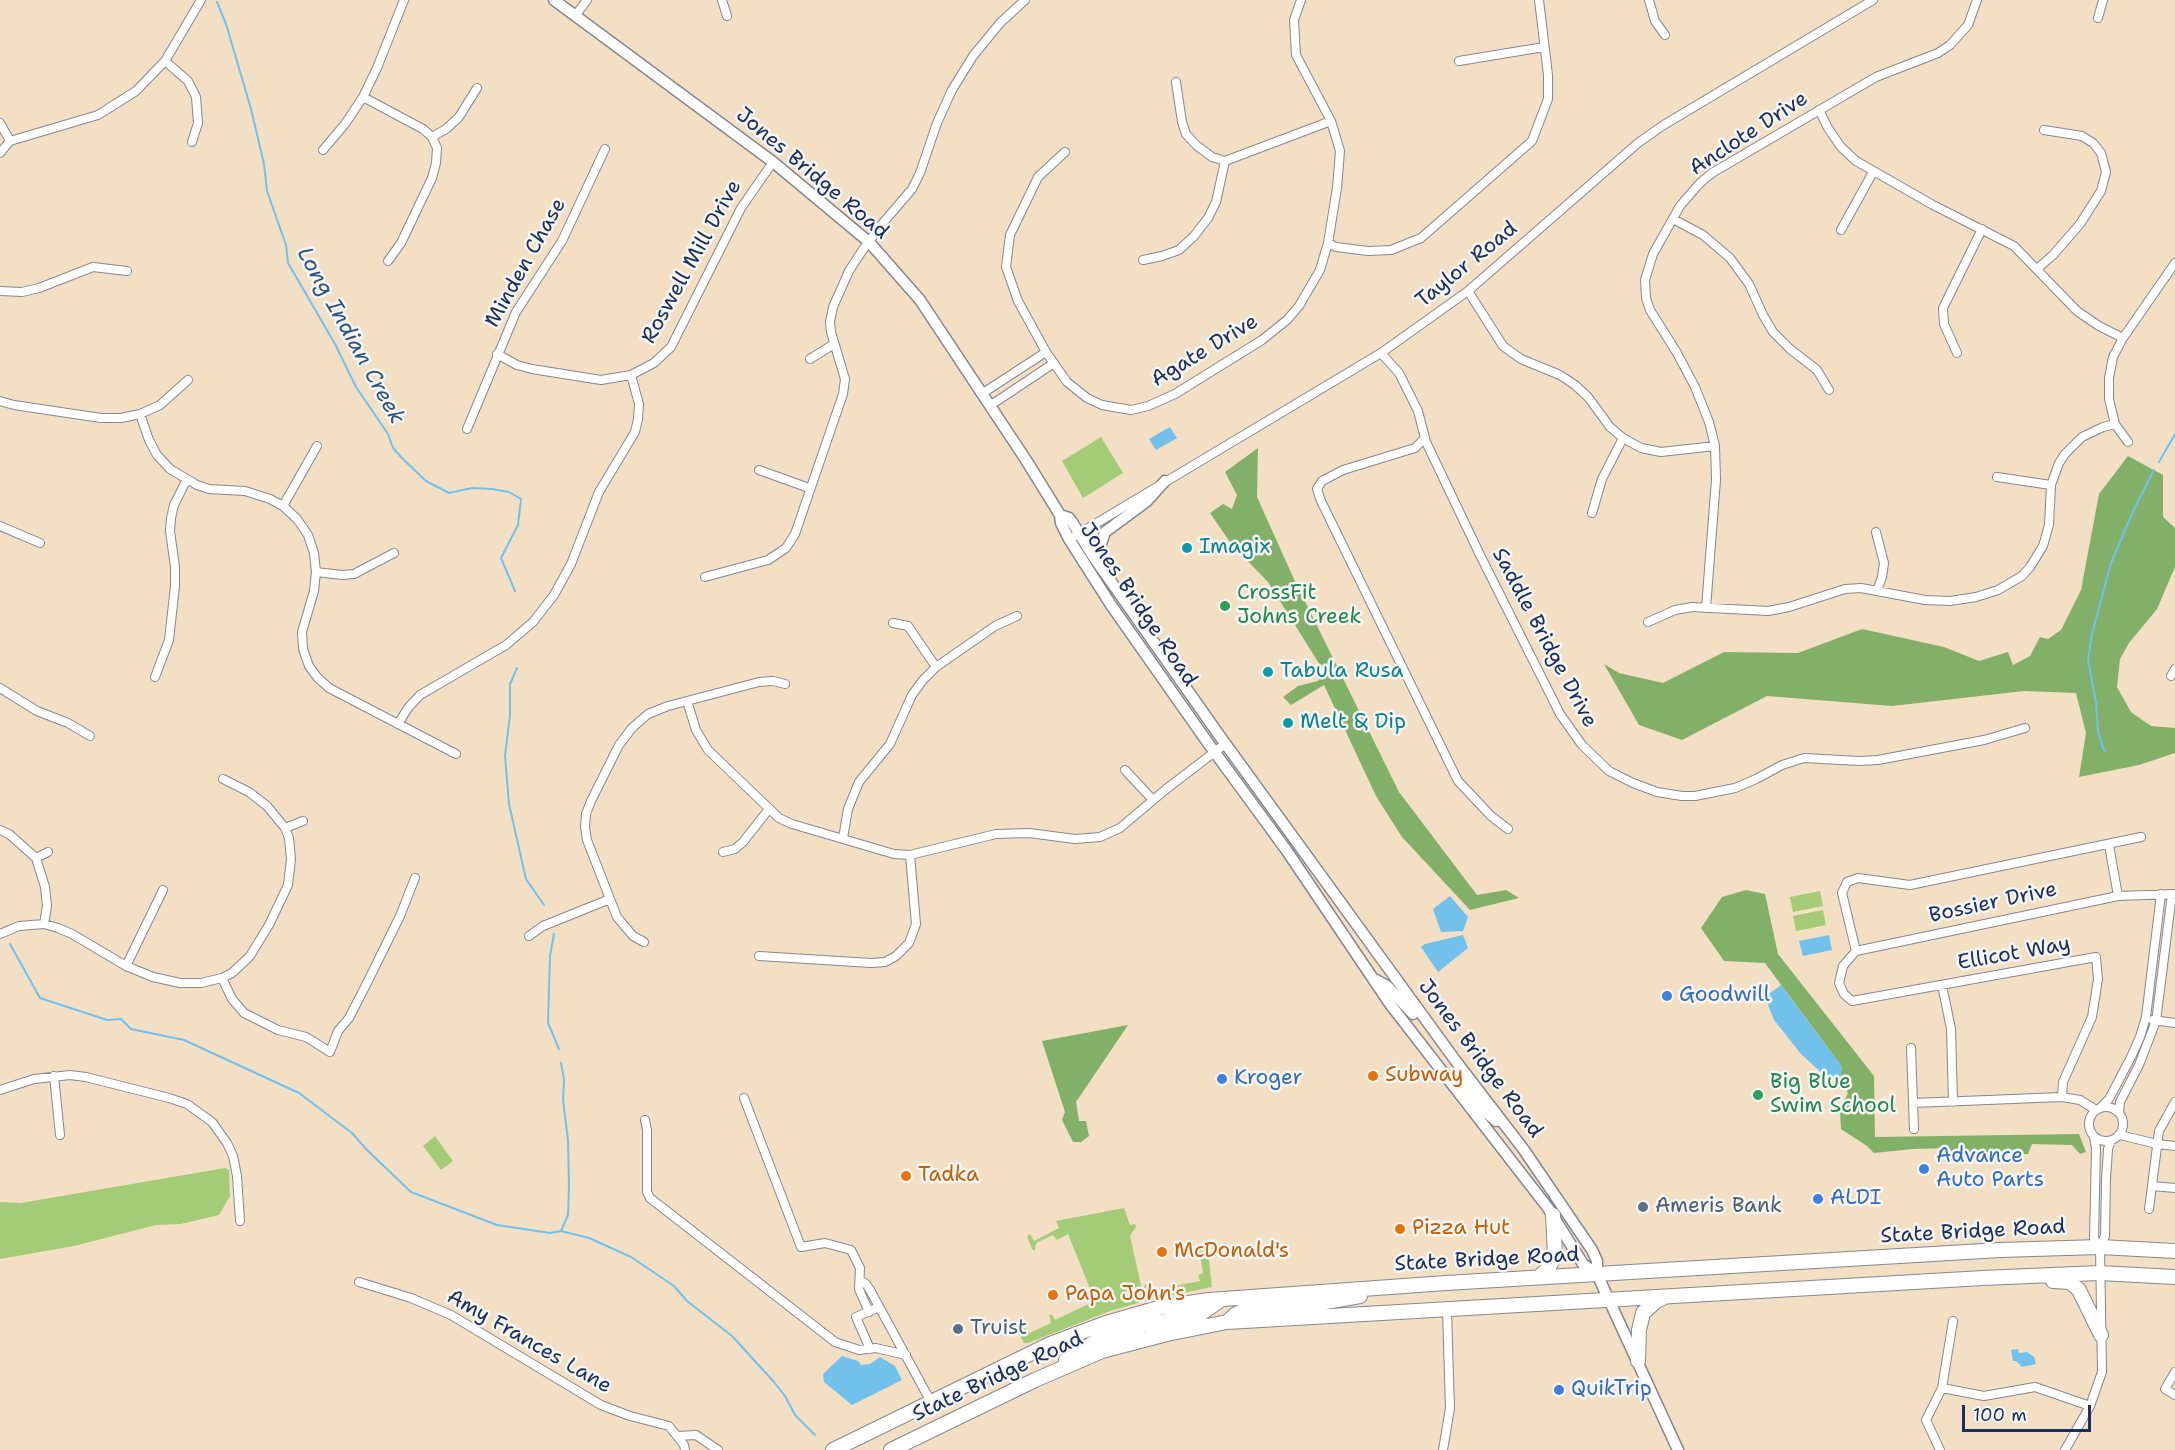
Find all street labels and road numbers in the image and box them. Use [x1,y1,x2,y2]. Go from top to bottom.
street label: Anclote Drive [1685,86,1813,182]
street label: Jones Bridge Road [730,103,894,245]
street label: Roswell Mill Drive [637,176,747,348]
street label: Minden Chase [480,194,572,332]
street label: Taylor Road [1411,216,1523,314]
street label: Agate Drive [1147,309,1263,393]
street label: Jones Bridge Road [1074,518,1202,692]
street label: Saddle Bridge Drive [1486,544,1602,732]
street label: Bossier Drive [1927,877,2059,929]
street label: Ellicot Way [1956,932,2072,976]
street label: Jones Bridge Road [1412,975,1548,1143]
street label: State Bridge Road [1880,1215,2066,1249]
street label: State Bridge Road [1394,1243,1580,1277]
street label: Amy Frances Lane [442,1285,616,1399]
street label: State Bridge Road [909,1326,1087,1428]

